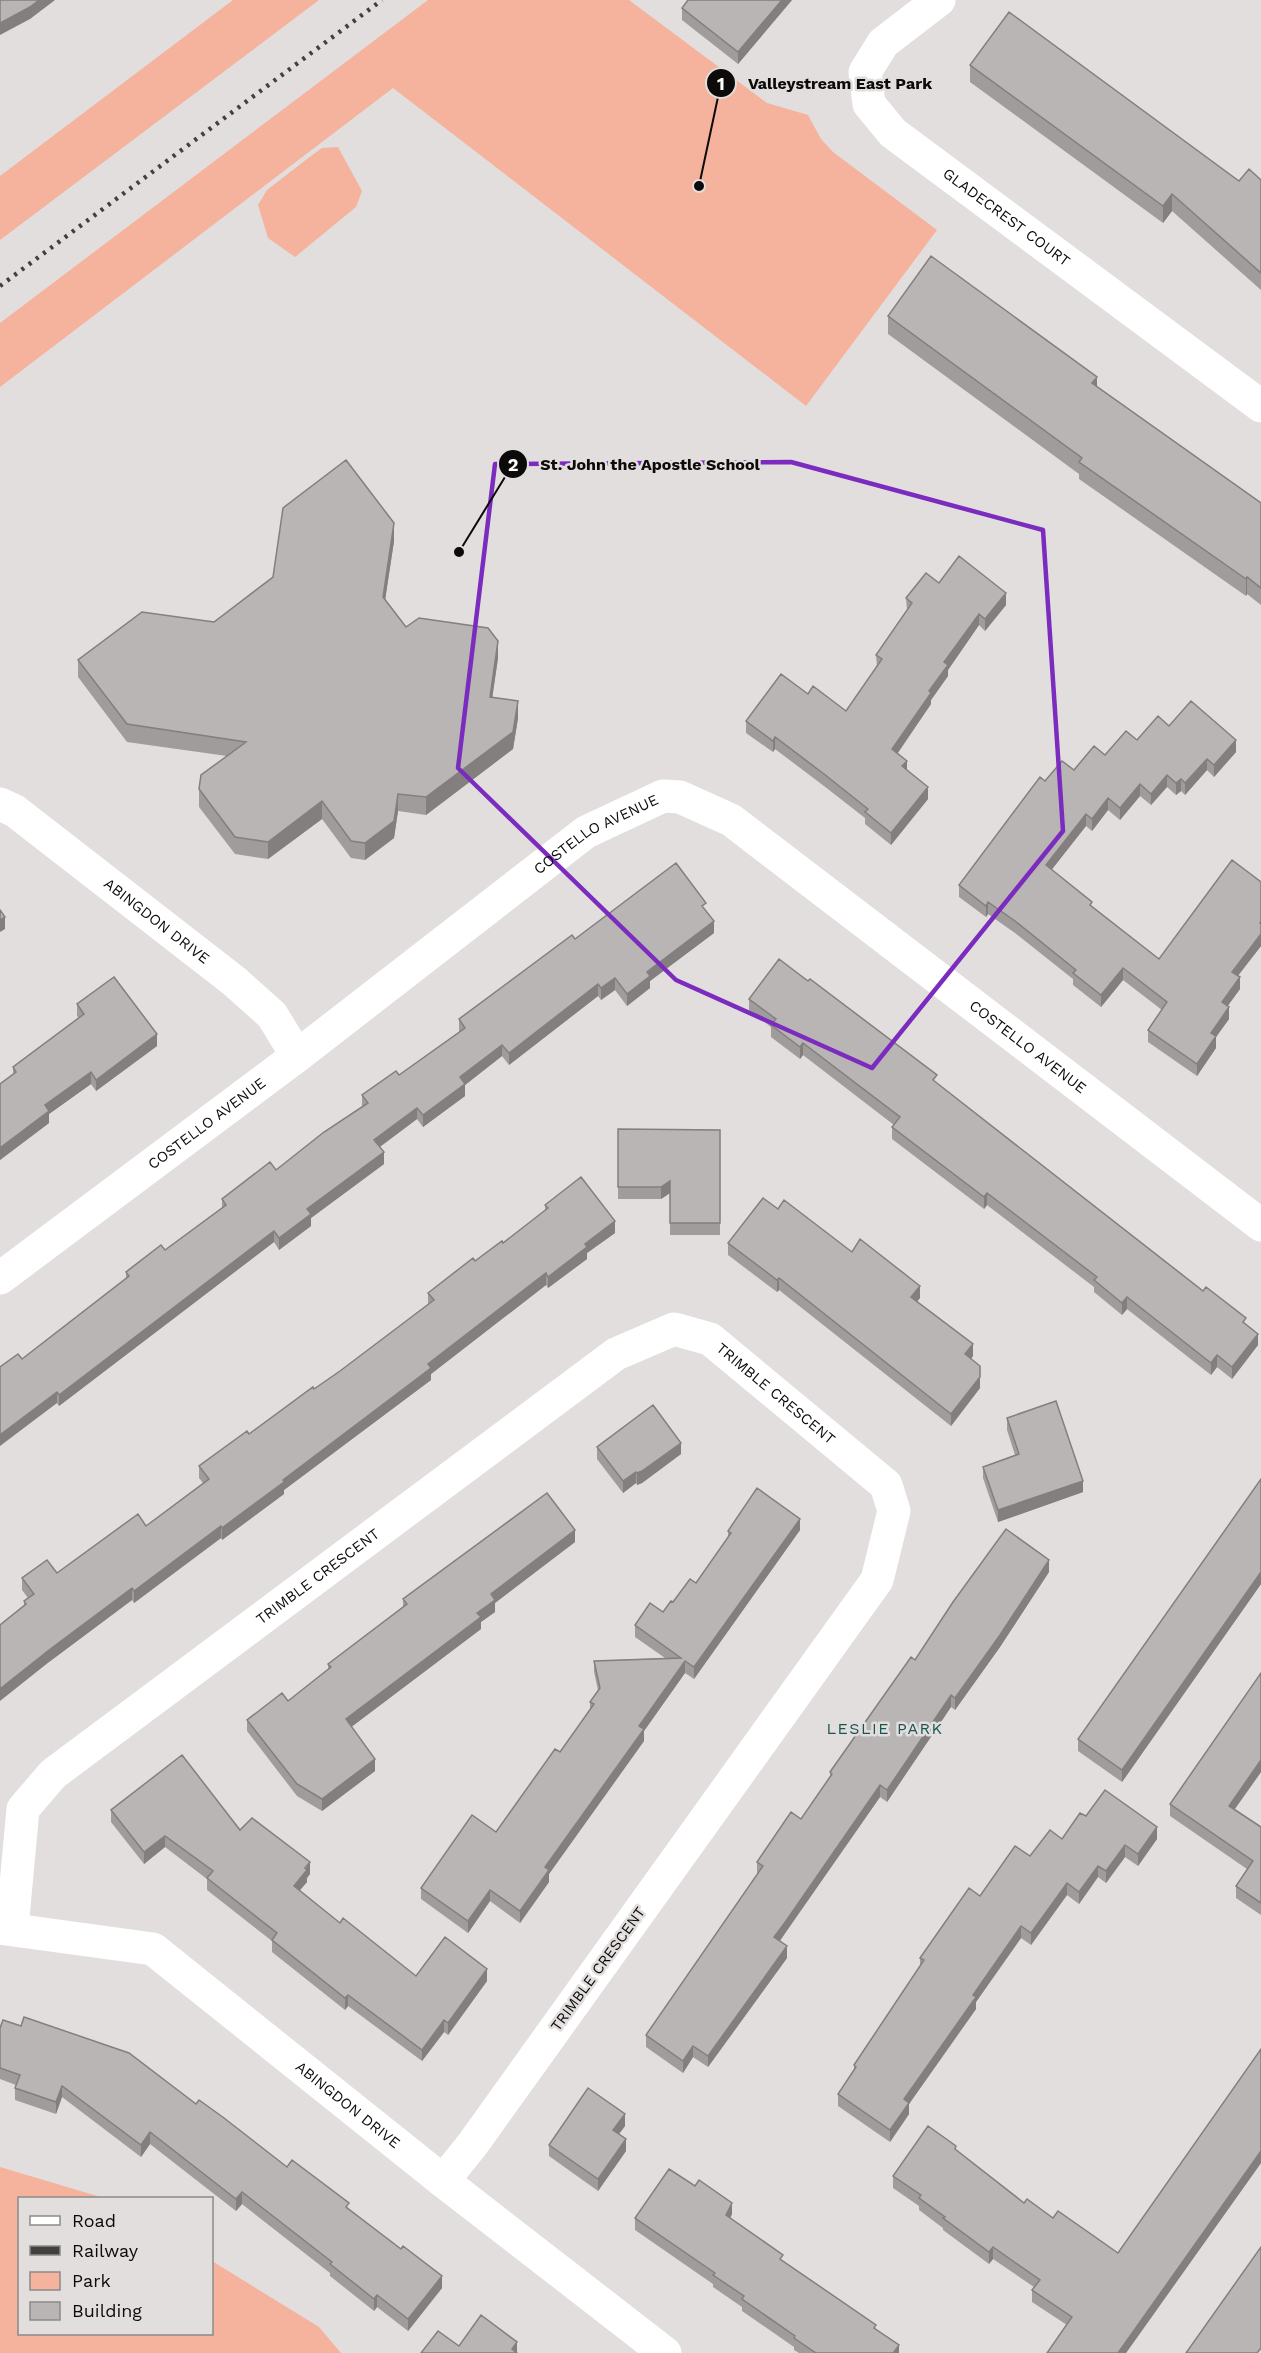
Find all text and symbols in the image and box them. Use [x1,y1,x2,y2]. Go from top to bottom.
callout: Valleystream East Park [706,66,944,100]
text: 1 [717,73,725,94]
text: Valleystream East Park [748,74,932,93]
street label: GLADECREST COURT [939,164,1074,270]
callout: St. John the Apostle School [498,447,772,481]
text: 2 [508,454,518,475]
text: St. John the Apostle School [540,455,760,474]
street label: COSTELLO AVENUE [530,791,661,878]
street label: ABINGDON DRIVE [100,874,213,968]
street label: COSTELLO AVENUE [966,996,1090,1097]
street label: COSTELLO AVENUE [144,1074,269,1173]
street label: TRIMBLE CRESCENT [713,1339,839,1448]
street label: TRIMBLE CRESCENT [253,1525,383,1628]
district label: LESLIE PARK [826,1719,944,1738]
street label: TRIMBLE CRESCENT [547,1903,649,2035]
street label: ABINGDON DRIVE [292,2058,404,2152]
legend [18,2197,213,2335]
text: Road [72,2210,116,2231]
text: Railway [72,2240,139,2261]
text: Park [72,2270,111,2291]
text: Building [72,2300,142,2321]

